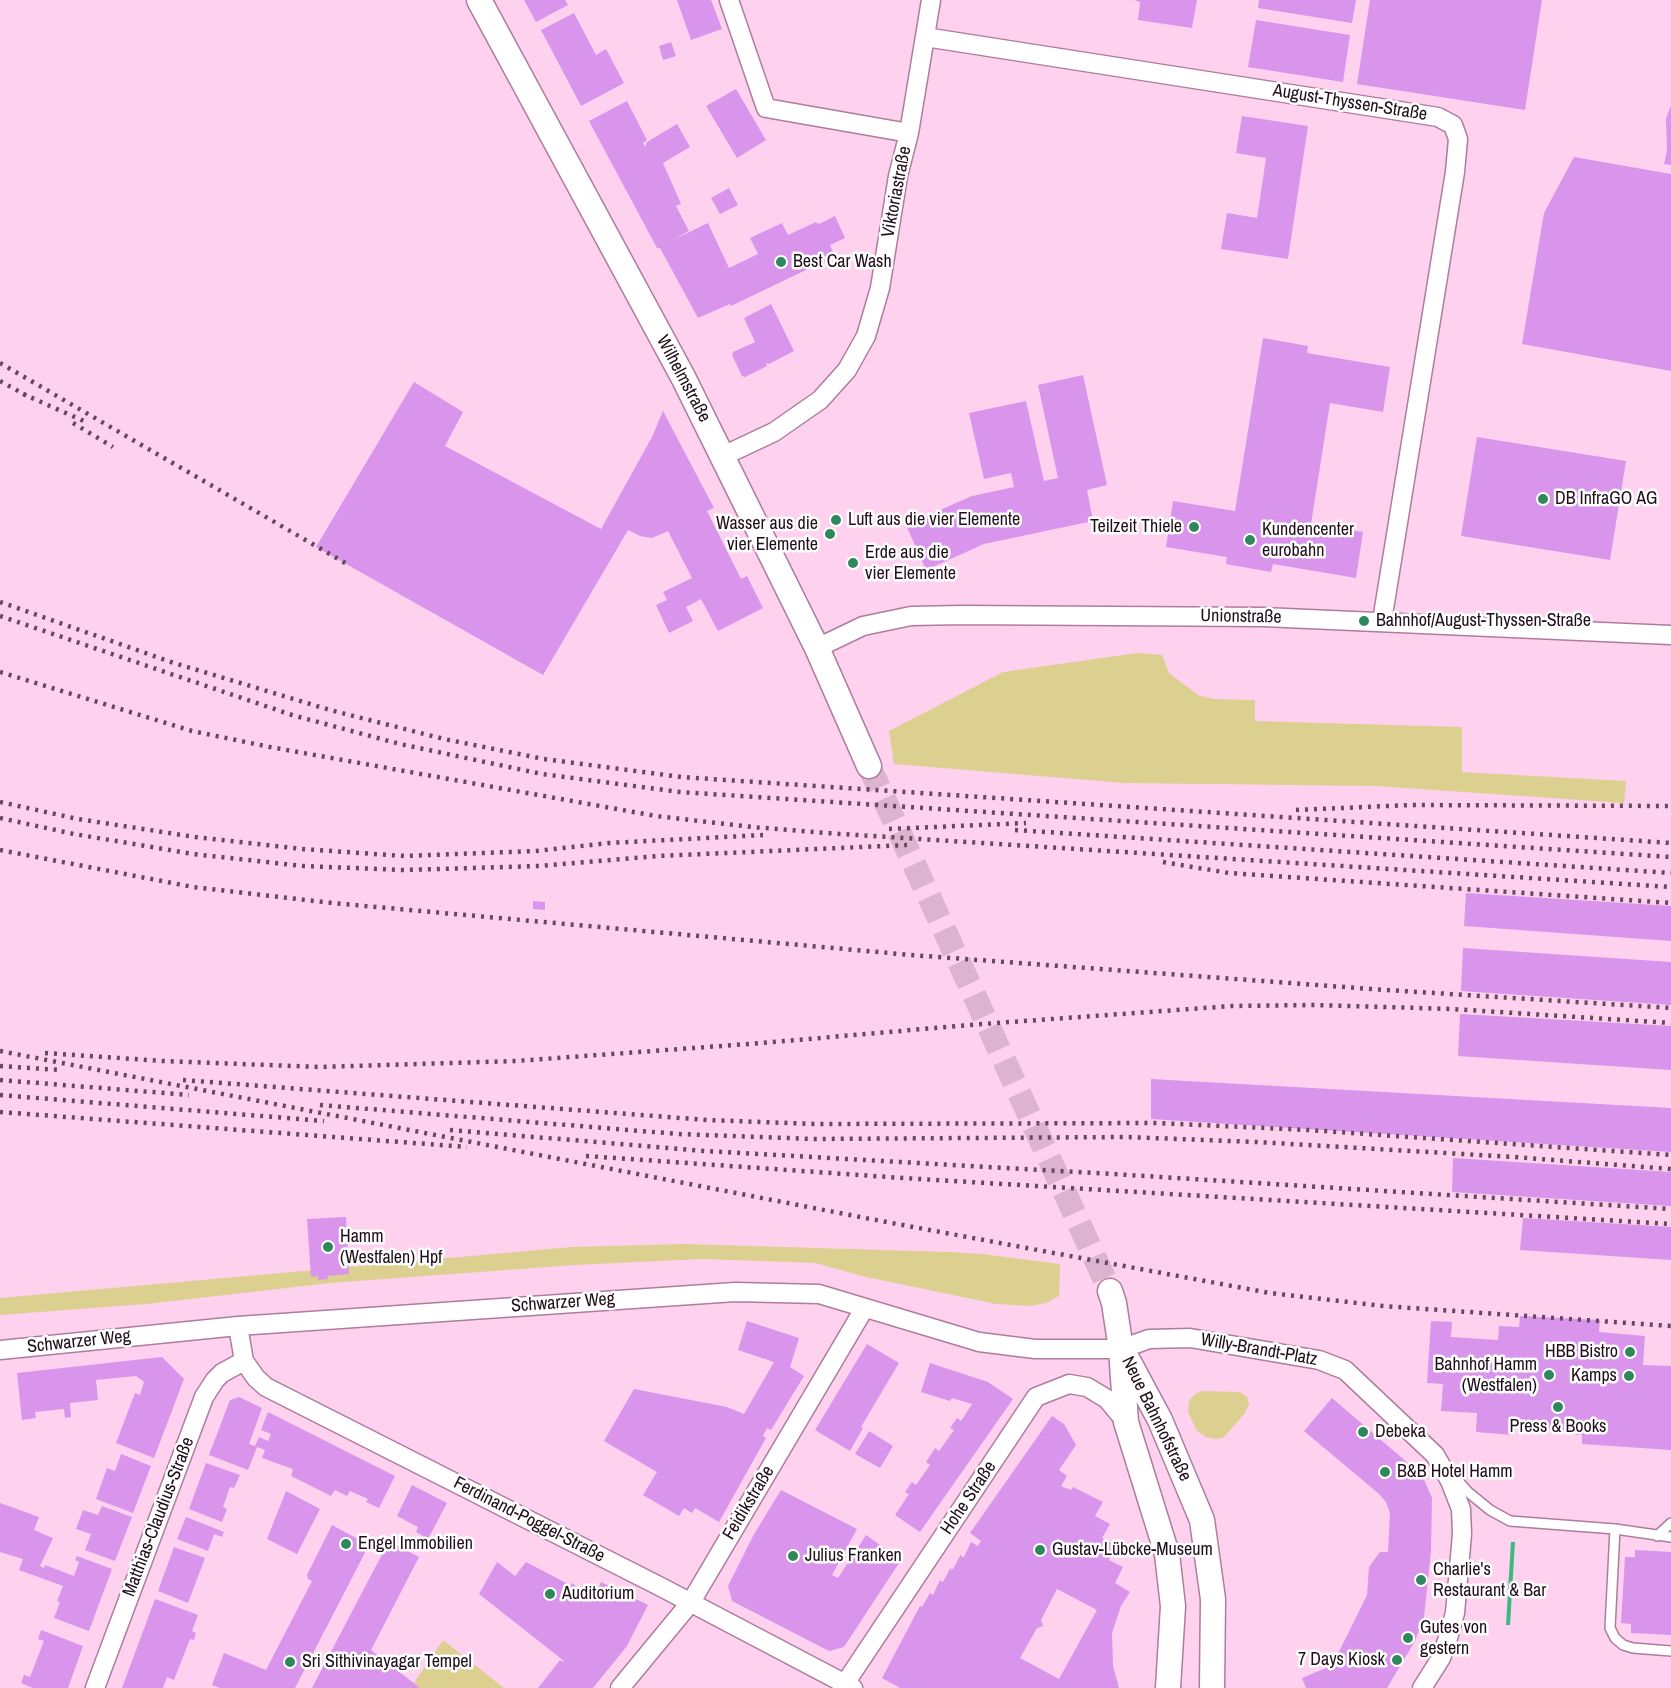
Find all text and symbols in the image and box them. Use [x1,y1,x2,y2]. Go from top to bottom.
street label: August-Thyssen-Straße [1271,80,1429,126]
street label: Viktoriastraße [878,145,916,239]
place label: Best Car Wash [793,251,892,273]
marker: Best Car Wash [774,255,788,269]
street label: Wilhelmstraße [651,332,715,426]
place label: DB InfraGO AG [1555,488,1658,510]
marker: DB InfraGO AG [1536,492,1550,506]
place label: Luft aus die vier Elemente [848,509,1020,531]
place label: Wasser aus die vier Elemente [716,513,818,556]
marker: Luft aus die vier Elemente [829,513,843,527]
place label: Teilzeit Thiele [1090,516,1182,538]
place label: Kundencenter eurobahn [1262,519,1354,562]
marker: Teilzeit Thiele [1187,520,1201,534]
marker: Wasser aus die vier Elemente [823,527,837,541]
marker: Kundencenter eurobahn [1243,533,1257,547]
place label: Erde aus die vier Elemente [865,542,956,584]
marker: Erde aus die vier Elemente [846,556,860,570]
street label: Unionstraße [1200,605,1282,629]
place label: Bahnhof/August-Thyssen-Straße [1376,610,1591,632]
marker: Bahnhof/August-Thyssen-Straße [1357,614,1371,628]
place label: Hamm (Westfalen) Hpf [340,1226,442,1268]
marker: Hamm (Westfalen) Hpf [321,1240,335,1254]
street label: Schwarzer Weg [510,1289,616,1317]
street label: Schwarzer Weg [26,1326,132,1358]
street label: Willy-Brandt-Platz [1199,1329,1319,1371]
place label: HBB Bistro [1545,1341,1618,1363]
marker: HBB Bistro [1623,1345,1637,1359]
street label: Neue Bahnhofstraße [1116,1353,1196,1485]
place label: Bahnhof Hamm (Westfalen) [1434,1354,1537,1396]
place label: Kamps [1571,1365,1617,1387]
marker: Bahnhof Hamm (Westfalen) [1542,1368,1556,1382]
marker: Kamps [1622,1369,1636,1383]
marker: Press & Books [1551,1400,1565,1414]
place label: Press & Books [1510,1416,1606,1438]
place label: Debeka [1375,1421,1426,1443]
marker: Debeka [1356,1425,1370,1439]
street label: Matthias-Claudius-Straße [119,1434,199,1600]
street label: Hohe Straße [937,1457,1001,1539]
place label: B&B Hotel Hamm [1397,1461,1513,1483]
street label: Feidikstraße [719,1462,779,1544]
marker: B&B Hotel Hamm [1378,1465,1392,1479]
street label: Ferdinand-Poggel-Straße [450,1473,608,1567]
place label: Engel Immobilien [358,1533,473,1555]
marker: Engel Immobilien [339,1537,353,1551]
place label: Gustav-Lübcke-Museum [1052,1539,1213,1561]
marker: Gustav-Lübcke-Museum [1033,1543,1047,1557]
place label: Julius Franken [805,1545,902,1567]
marker: Julius Franken [786,1549,800,1563]
place label: Charlie's Restaurant & Bar [1433,1559,1546,1602]
marker: Charlie's Restaurant & Bar [1414,1573,1428,1587]
place label: Auditorium [562,1583,634,1605]
marker: Auditorium [543,1587,557,1601]
place label: Gutes von gestern [1420,1617,1487,1660]
marker: Gutes von gestern [1401,1631,1415,1645]
place label: 7 Days Kiosk [1298,1649,1385,1671]
place label: Sri Sithivinayagar Tempel [302,1651,472,1673]
marker: 7 Days Kiosk [1390,1653,1404,1667]
marker: Sri Sithivinayagar Tempel [283,1655,297,1669]

